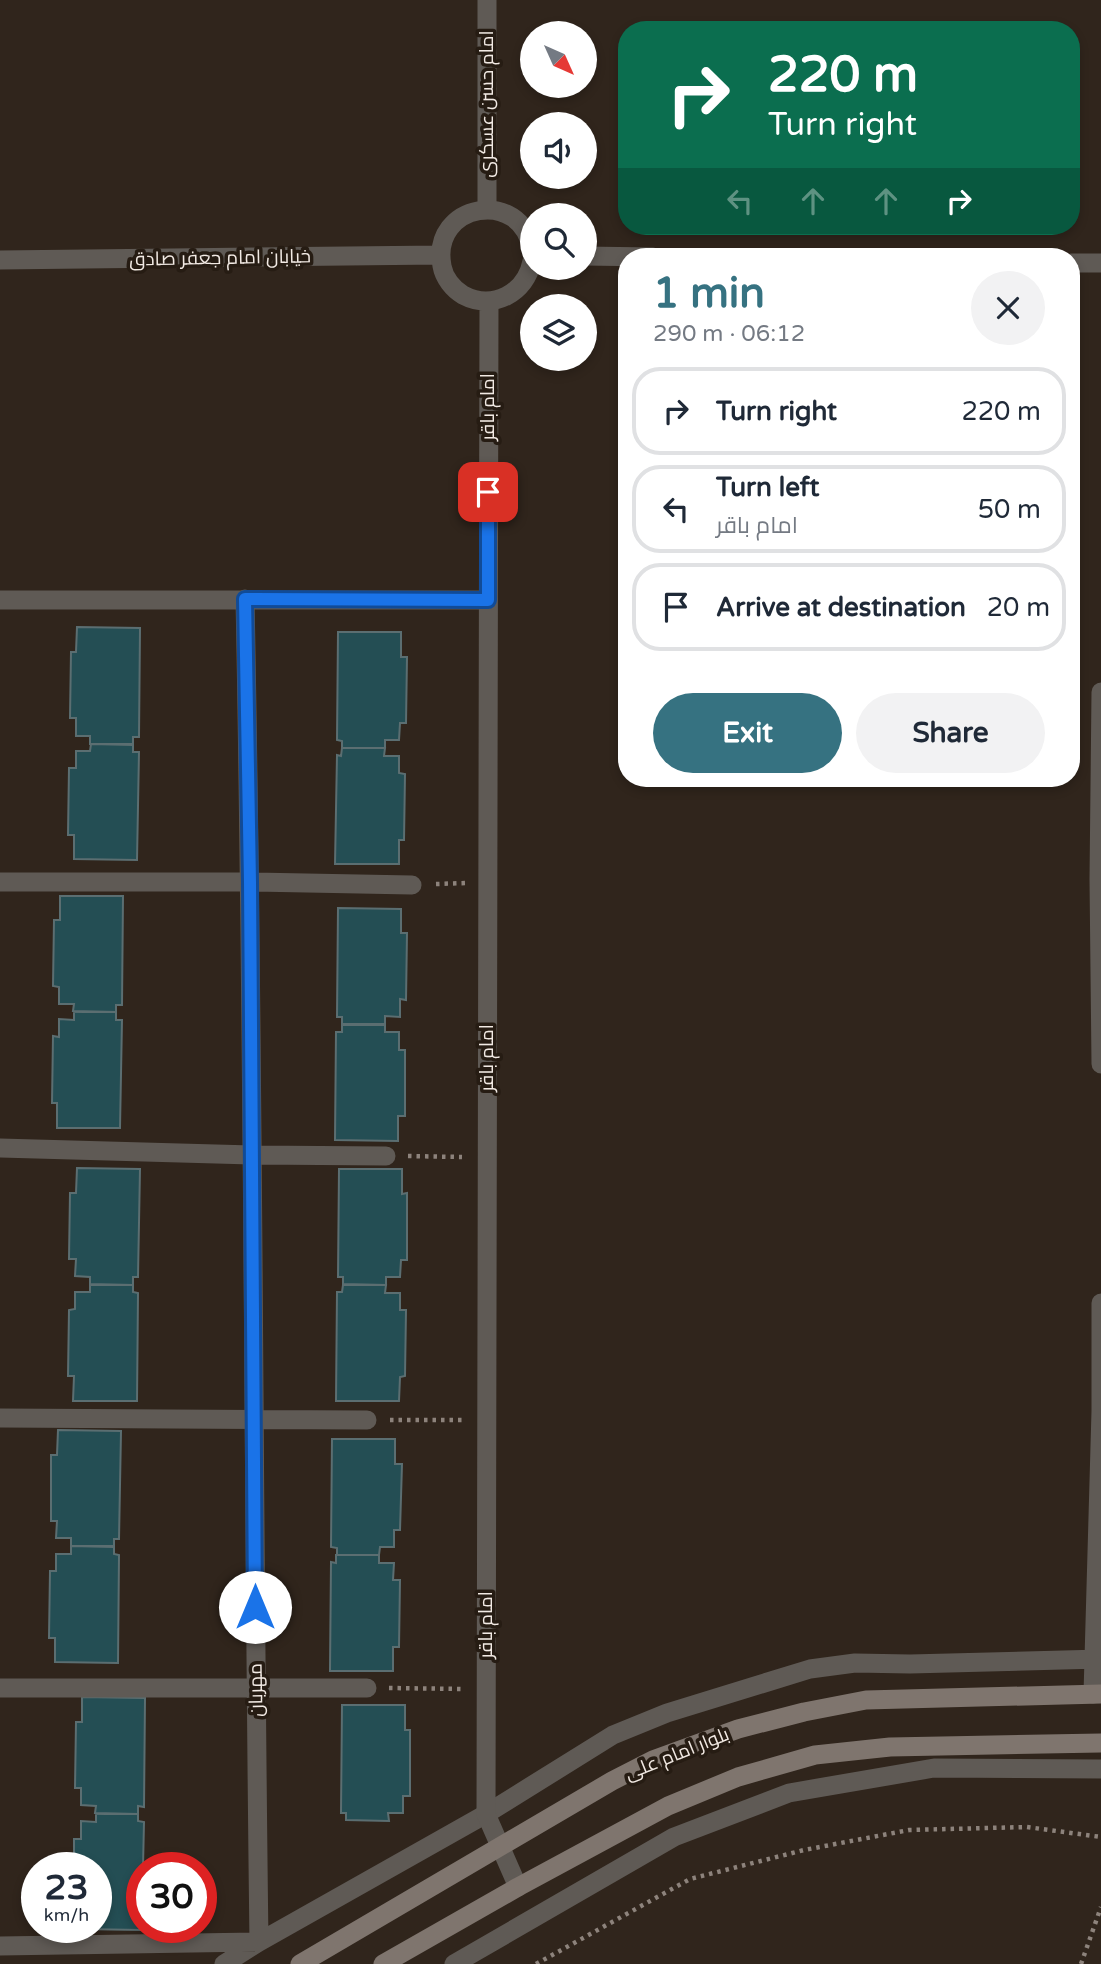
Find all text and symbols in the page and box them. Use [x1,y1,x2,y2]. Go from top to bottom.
north arrow [520,21,597,98]
map controls [520,21,597,371]
street label: امام حسن عسکری [476,30,500,178]
text: 220 m [768,46,918,105]
icon: right [653,49,744,140]
text: Turn right [768,106,917,144]
button: sound [520,112,597,189]
icon: left [721,182,759,220]
icon: ahead [794,182,832,220]
icon: ahead [867,182,905,220]
icon: right [940,182,978,220]
button: search [520,203,597,280]
street label: خیابان امام جعفر صادق [129,245,311,273]
text: 1 min [653,268,765,319]
button: close [971,271,1045,345]
button: layers [520,294,597,371]
text: 290 m · 06:12 [653,320,805,348]
street label: امام باقر [477,373,501,442]
icon: right [657,392,695,430]
text: Turn right [716,396,837,427]
text: 220 m [961,396,1041,427]
pin [458,462,518,522]
text: Turn left [716,472,819,503]
icon: arrive [469,473,507,511]
icon: left [657,490,695,528]
text: 50 m [978,494,1041,525]
text: امام باقر [716,512,798,540]
icon: arrive [657,588,695,626]
text: Arrive at destination [716,592,966,623]
text: 20 m [987,592,1050,623]
button: Exit [653,693,842,773]
button: Share [856,693,1045,773]
street label: امام باقر [476,1024,500,1093]
position arrow [218,1570,292,1644]
street label: امام باقر [475,1591,499,1660]
street label: مهربان [245,1663,267,1717]
street label: بلوار امام علی [622,1723,733,1787]
speed limit sign: 30 [126,1852,217,1943]
text: 23 [45,1867,88,1909]
text: km/h [44,1904,89,1926]

